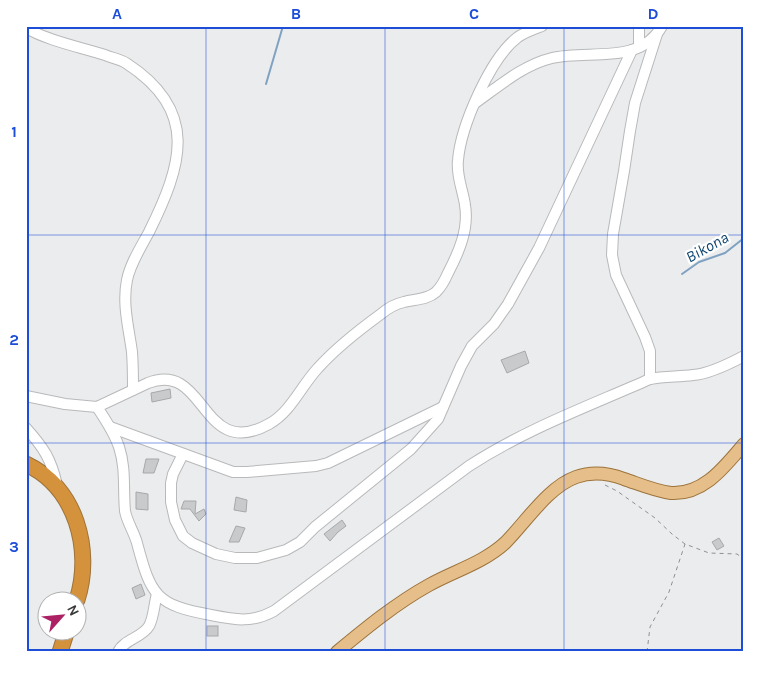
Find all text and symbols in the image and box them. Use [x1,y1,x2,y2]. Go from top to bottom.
text: A [112,4,122,23]
text: B [291,4,301,23]
text: C [469,4,479,23]
text: D [648,4,659,23]
text: 1 [11,122,17,141]
water label: Bikona [682,228,732,266]
text: 2 [9,330,19,349]
text: 3 [9,537,19,556]
north arrow [38,590,88,640]
text: N [63,602,83,619]

